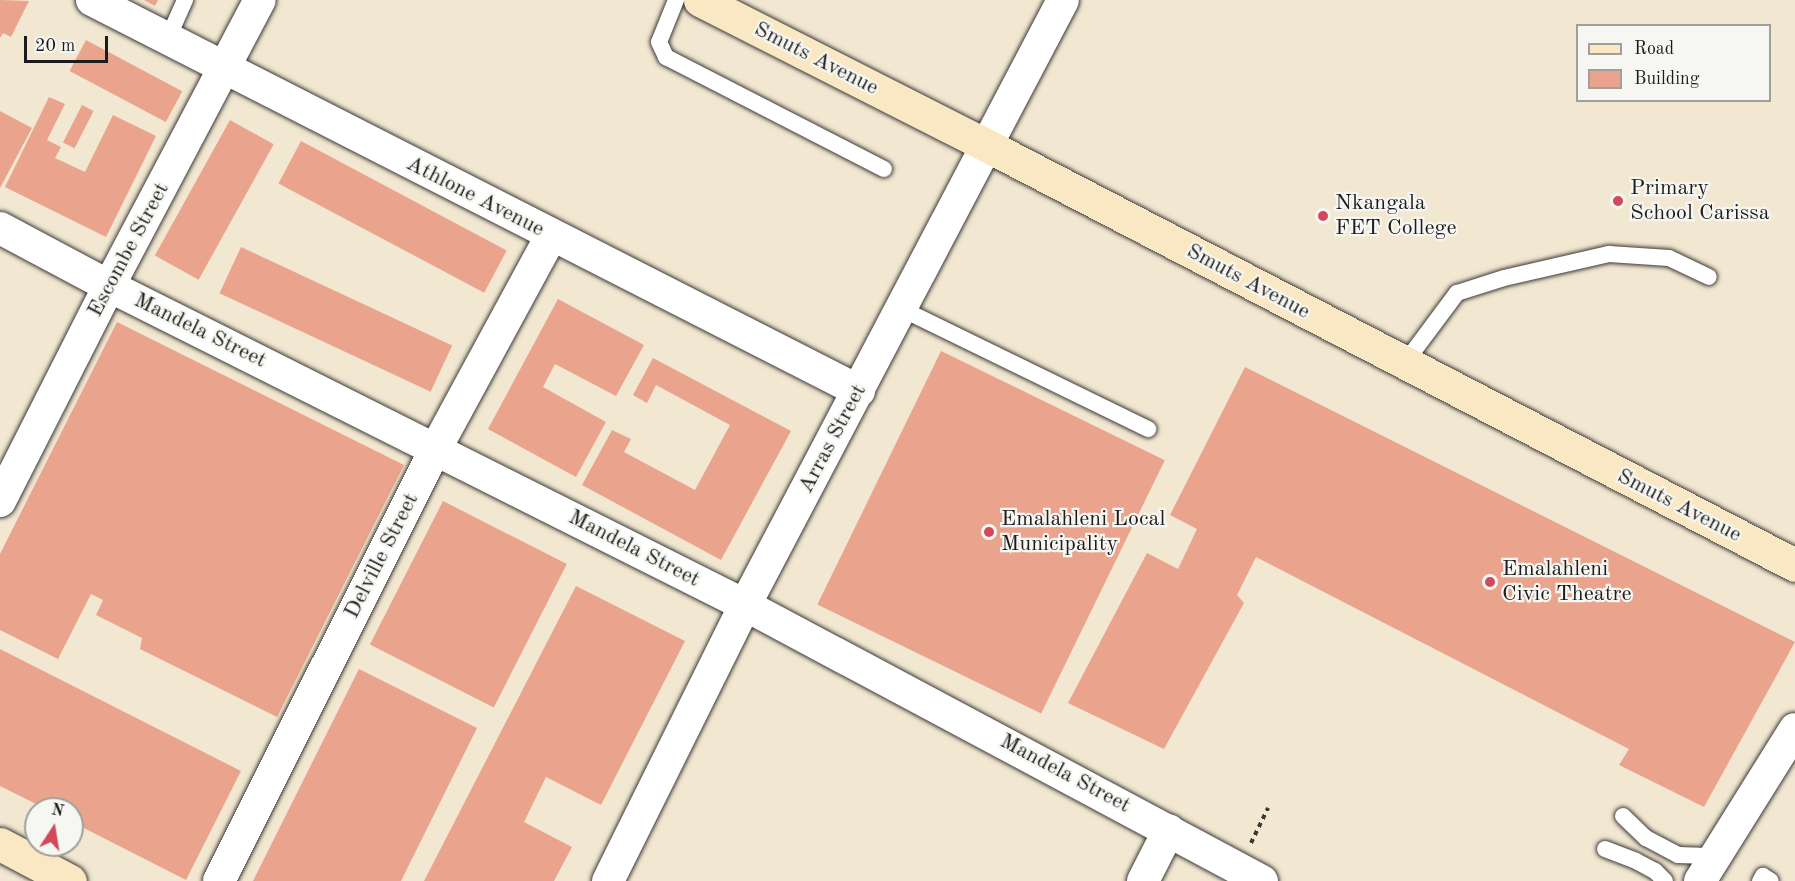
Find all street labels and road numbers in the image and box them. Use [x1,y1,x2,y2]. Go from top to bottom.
street label: Smuts Avenue [749,16,883,102]
street label: Athlone Avenue [402,151,548,243]
street label: Escombe Street [82,178,176,322]
street label: Smuts Avenue [1182,238,1314,326]
street label: Mandela Street [129,288,271,374]
street label: Arras Street [793,380,873,498]
street label: Smuts Avenue [1612,463,1746,549]
street label: Delville Street [339,489,425,623]
street label: Mandela Street [564,505,704,593]
street label: Mandela Street [995,729,1135,819]

